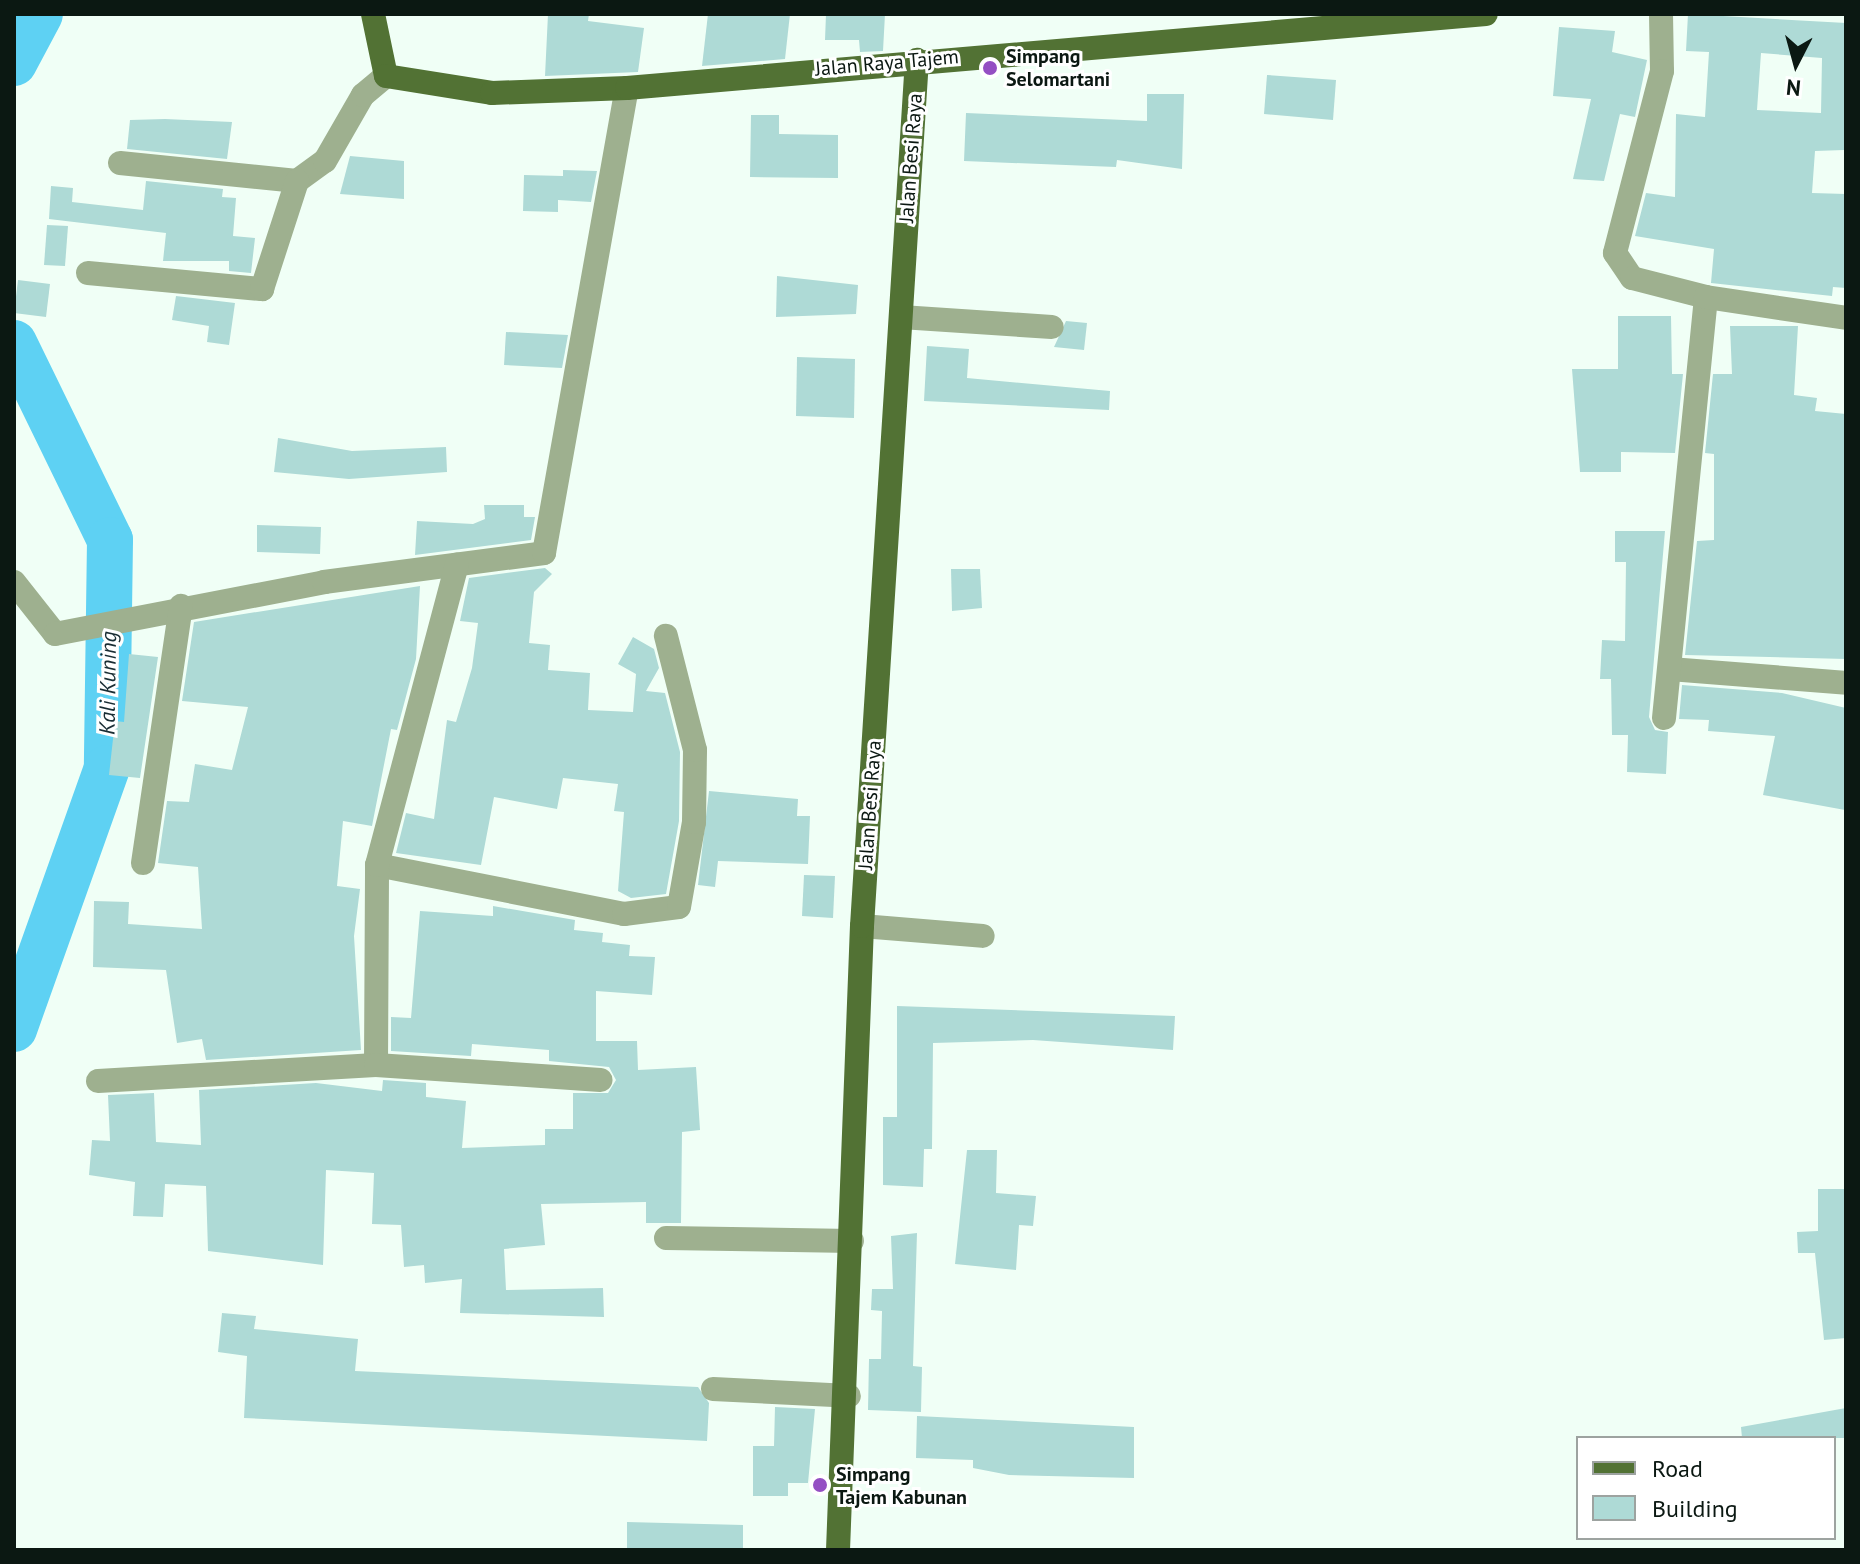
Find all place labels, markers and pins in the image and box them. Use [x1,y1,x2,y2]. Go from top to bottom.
place label: Simpang Selomartani [1006,44,1110,91]
marker: Simpang Selomartani [981,59,999,77]
place label: Simpang Tajem Kabunan [836,1462,967,1509]
marker: Simpang Tajem Kabunan [811,1476,829,1494]

